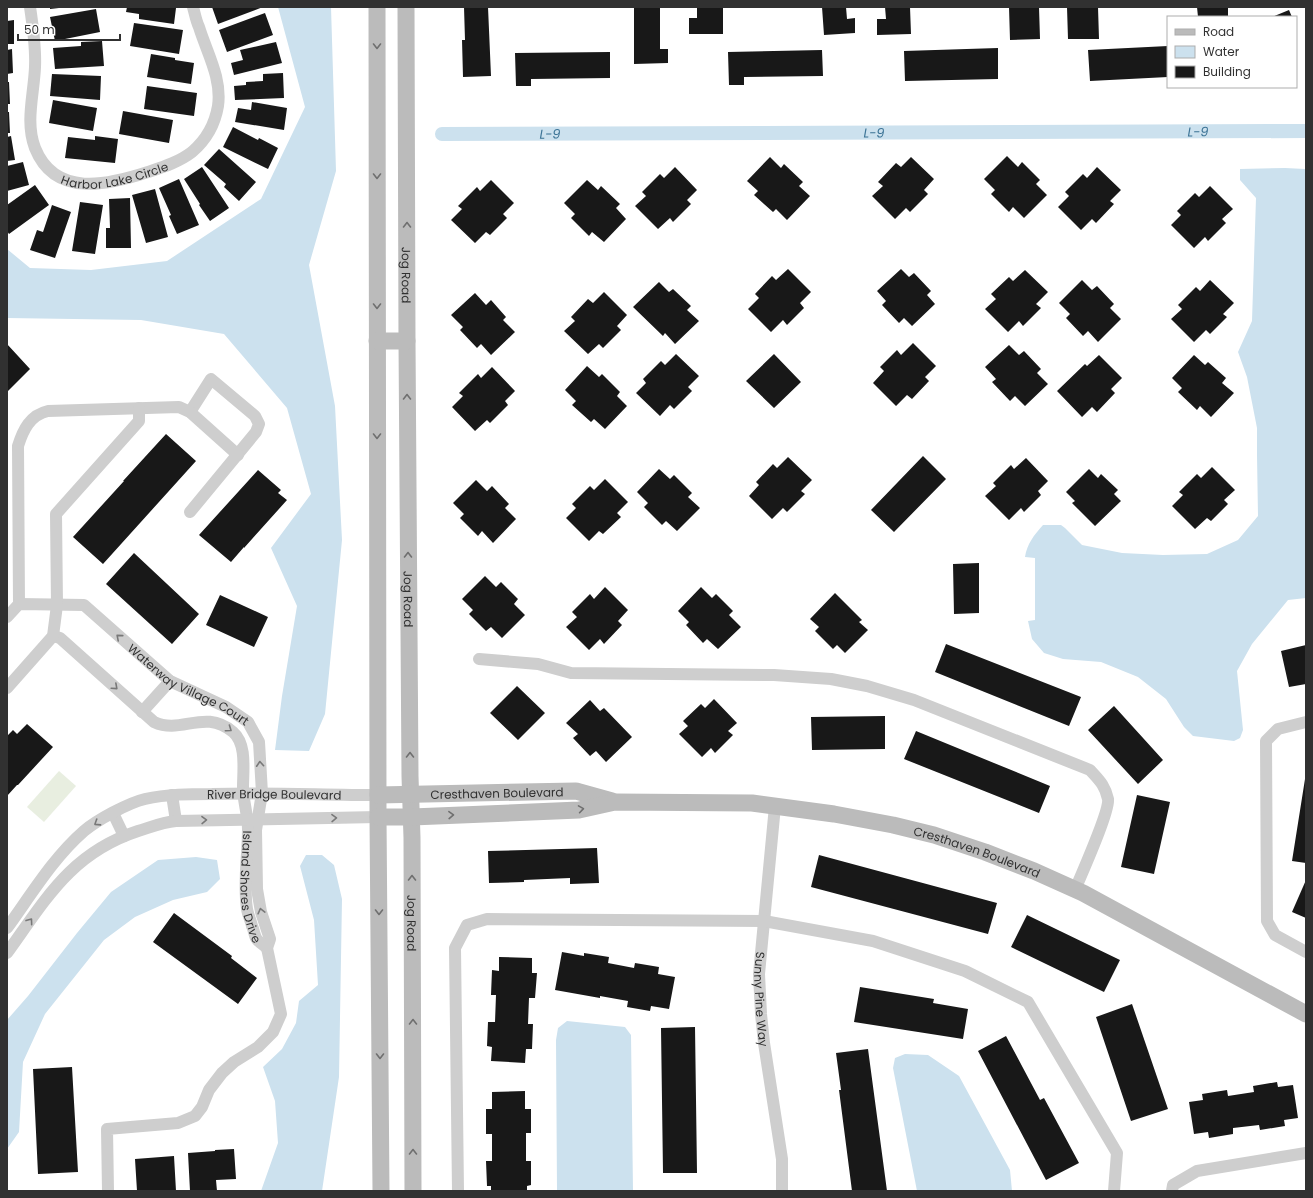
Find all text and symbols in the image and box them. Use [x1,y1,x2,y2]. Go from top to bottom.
scale bar [18,16,120,42]
legend [1167,16,1297,88]
text: 50 m [24,21,55,38]
text: Road [1203,23,1234,40]
one-way arrow [373,43,381,49]
text: Water [1203,43,1240,60]
text: Building [1203,63,1251,80]
water label: L-9 [1187,122,1209,141]
water label: L-9 [863,123,885,142]
water label: L-9 [539,124,561,143]
street label: Harbor Lake Circle [59,157,170,192]
one-way arrow [373,173,381,179]
one-way arrow [403,222,411,228]
street label: Jog Road [398,247,415,303]
one-way arrow [373,303,381,309]
one-way arrow [403,394,411,400]
one-way arrow [373,433,381,439]
one-way arrow [404,552,413,558]
street label: Jog Road [400,571,417,627]
one-way arrow [117,634,124,641]
street label: Waterway Village Court [124,639,253,729]
one-way arrow [110,683,118,690]
one-way arrow [224,724,231,731]
one-way arrow [406,752,414,758]
one-way arrow [256,761,265,767]
street label: Cresthaven Boulevard [430,783,564,802]
street label: River Bridge Boulevard [207,785,341,803]
one-way arrow [577,806,584,814]
one-way arrow [448,811,454,820]
one-way arrow [331,813,337,822]
one-way arrow [201,816,207,824]
one-way arrow [94,818,101,826]
street label: Cresthaven Boulevard [912,822,1043,881]
street label: Island Shores Drive [237,831,266,946]
one-way arrow [408,875,416,881]
street label: Jog Road [404,895,421,951]
one-way arrow [258,908,266,914]
one-way arrow [375,909,383,915]
one-way arrow [25,919,32,926]
street label: Sunny Pine Way [751,951,773,1048]
one-way arrow [409,1019,417,1025]
one-way arrow [376,1053,384,1059]
one-way arrow [409,1149,417,1155]

